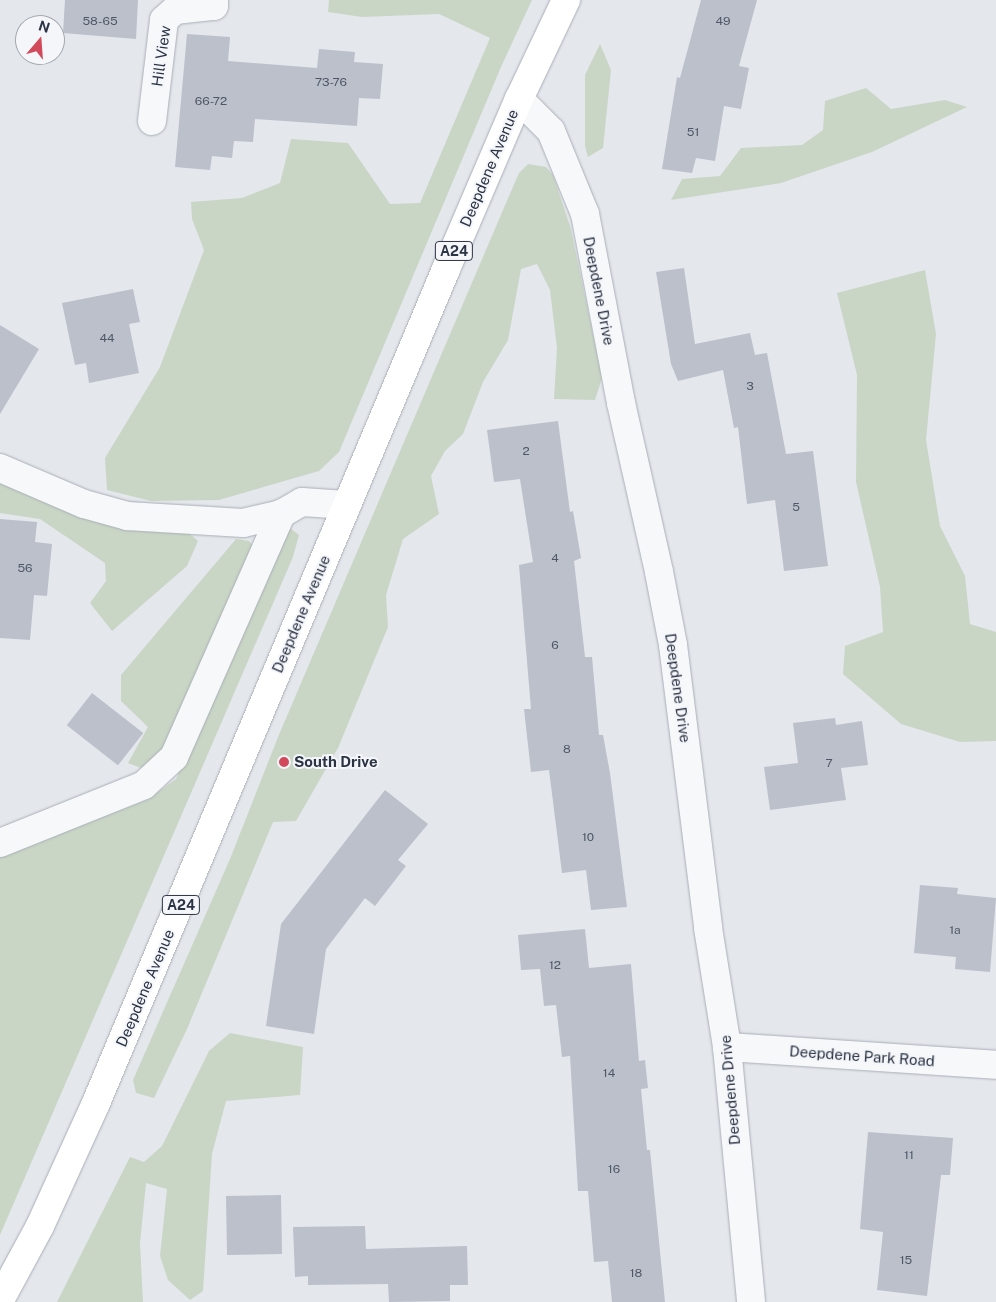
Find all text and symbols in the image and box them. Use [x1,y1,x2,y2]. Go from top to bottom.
north arrow [15,15,65,65]
house number: 58-65 [82,15,118,29]
house number: 49 [715,15,731,29]
text: N [37,17,52,36]
street label: Hill View [148,24,174,88]
house number: 73-76 [315,76,347,90]
house number: 66-72 [195,95,227,109]
street label: Deepdene Avenue [456,106,522,230]
house number: 51 [687,126,699,140]
street label: Deepdene Drive [580,235,618,347]
road number: A24 [434,240,474,262]
house number: 44 [99,332,115,346]
house number: 3 [746,380,754,394]
house number: 2 [522,445,530,459]
house number: 5 [792,501,800,515]
street label: Deepdene Avenue [268,552,334,676]
house number: 4 [551,552,559,566]
house number: 56 [17,562,33,576]
street label: Deepdene Drive [661,632,695,744]
house number: 6 [551,639,559,653]
house number: 8 [563,743,571,757]
place label: South Drive [294,753,378,771]
marker: South Drive [278,756,290,768]
house number: 7 [825,757,833,771]
house number: 10 [582,831,594,845]
road number: A24 [161,894,201,916]
house number: 1a [949,924,961,938]
street label: Deepdene Avenue [112,926,178,1050]
house number: 12 [549,959,561,973]
street label: Deepdene Drive [716,1034,744,1146]
street label: Deepdene Park Road [789,1042,935,1070]
house number: 14 [603,1067,615,1081]
house number: 11 [904,1149,914,1163]
house number: 16 [608,1163,620,1177]
house number: 15 [900,1254,912,1268]
house number: 18 [630,1267,642,1281]

